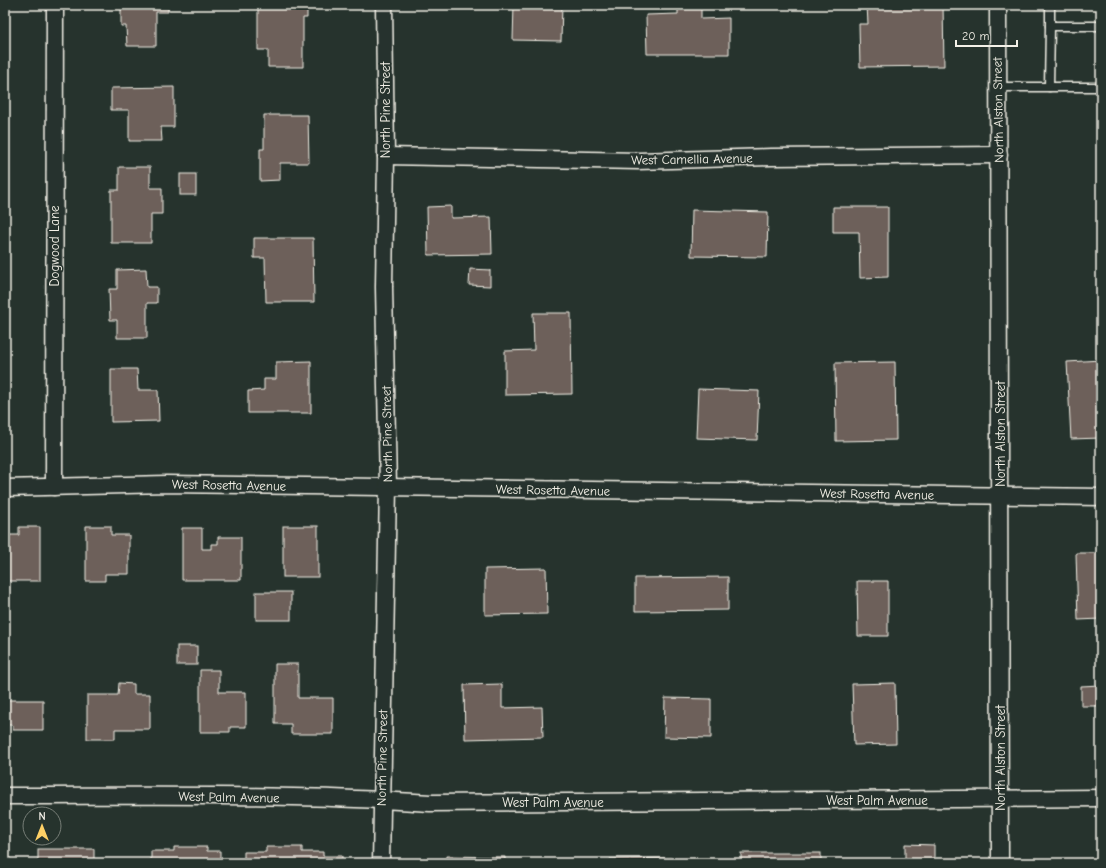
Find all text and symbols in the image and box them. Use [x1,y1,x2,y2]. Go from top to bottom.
scale bar [956,22,1017,48]
text: 20 m [962,29,990,43]
street label: North Alston Street [990,56,1006,163]
street label: North Pine Street [378,60,393,158]
street label: West Camellia Avenue [631,150,753,168]
street label: Dogwood Lane [47,205,62,287]
street label: North Alston Street [993,380,1008,487]
street label: North Pine Street [379,384,395,482]
street label: West Rosetta Avenue [172,477,287,494]
street label: West Rosetta Avenue [496,482,611,499]
street label: West Rosetta Avenue [820,486,935,503]
street label: North Alston Street [993,704,1008,811]
street label: North Pine Street [374,708,390,806]
street label: West Palm Avenue [178,789,280,805]
street label: West Palm Avenue [826,793,928,808]
street label: West Palm Avenue [502,795,604,810]
north arrow [22,806,62,846]
text: N [38,810,46,823]

